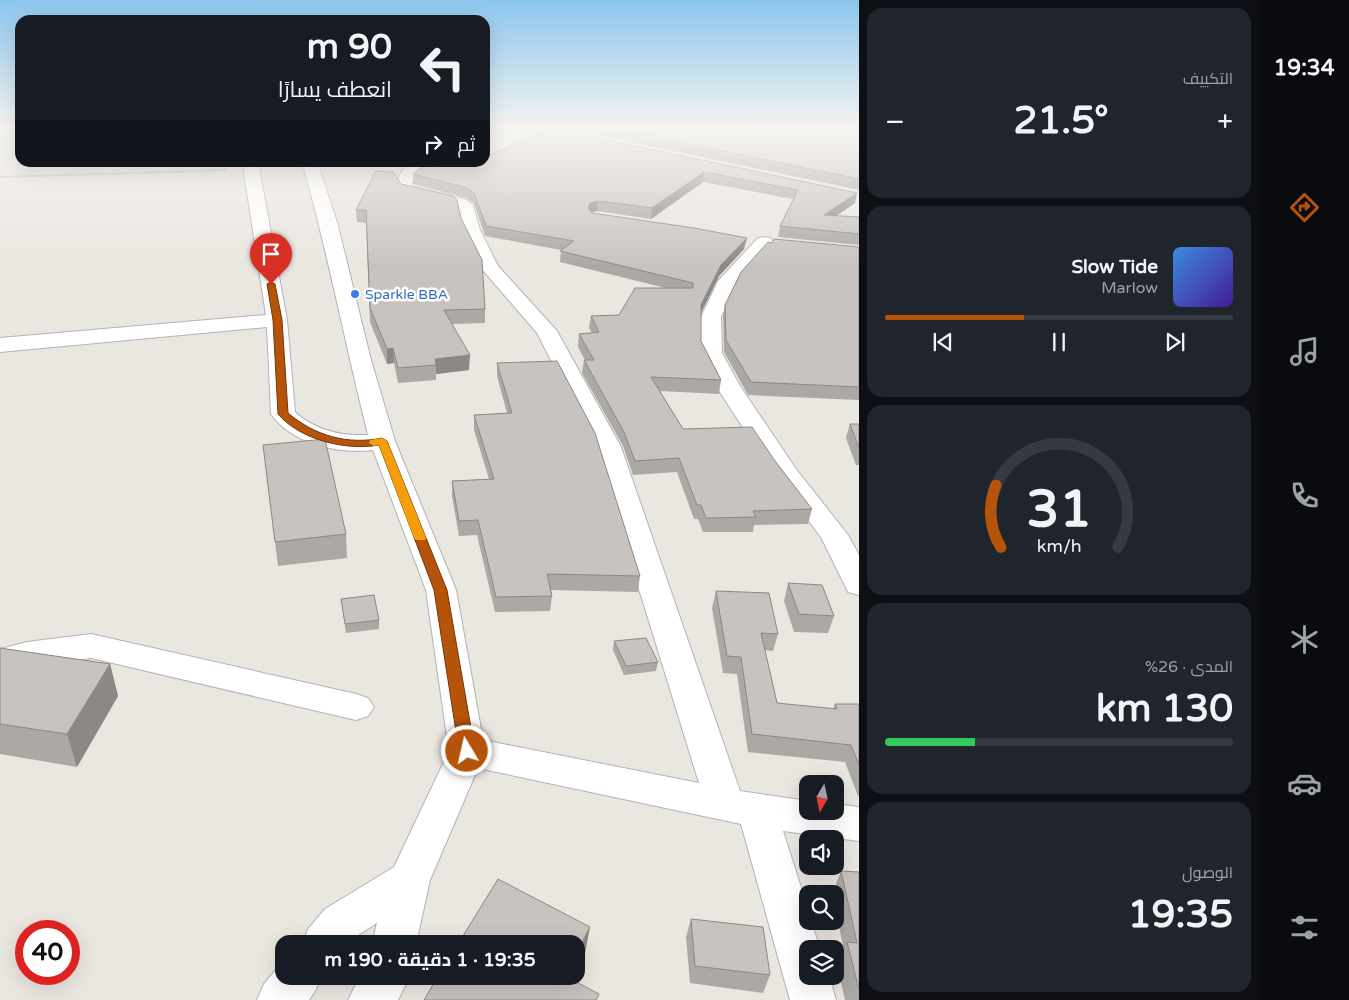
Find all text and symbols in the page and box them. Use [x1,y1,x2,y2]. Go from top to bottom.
text: 90 m [307,26,392,68]
icon: left [410,35,475,100]
text: 19:34 [1274,55,1335,81]
text: التكييف [1183,69,1233,89]
text: انعطف يسارًا [278,77,392,103]
text: 21.5° [1014,98,1109,144]
text: − [885,105,905,139]
text: + [1217,105,1233,139]
icon: right [419,130,447,158]
text: ثم [457,134,475,156]
icon: directions [1287,190,1322,225]
pin [250,233,292,284]
icon: arrive [257,240,285,268]
text: Slow Tide [1071,256,1158,278]
text: Marlow [1101,278,1158,298]
place label: Sparkle BBA [365,286,448,303]
marker: Sparkle BBA [349,288,361,300]
icon: previous [929,328,957,356]
icon: pause [1045,328,1073,356]
icon: next [1161,328,1189,356]
icon: music [1287,334,1322,369]
text: 31 [1026,478,1092,541]
icon: phone [1287,478,1322,513]
text: km/h [1037,536,1081,557]
icon: climate [1287,622,1322,657]
text: المدى · 26% [1145,657,1233,677]
text: 130 km [1096,686,1233,732]
position arrow [440,724,492,776]
icon: car [1287,766,1322,801]
north arrow [799,775,844,820]
map controls [799,775,844,985]
button: sound [799,830,844,875]
text: الوصول [1182,863,1233,883]
button: search [799,885,844,930]
text: 19:35 [1128,892,1233,938]
icon: filters [1287,910,1322,945]
speed limit sign: 40 [15,920,80,985]
button: layers [799,940,844,985]
text: 19:35 · 1 دقيقة · 190 m [324,949,536,971]

